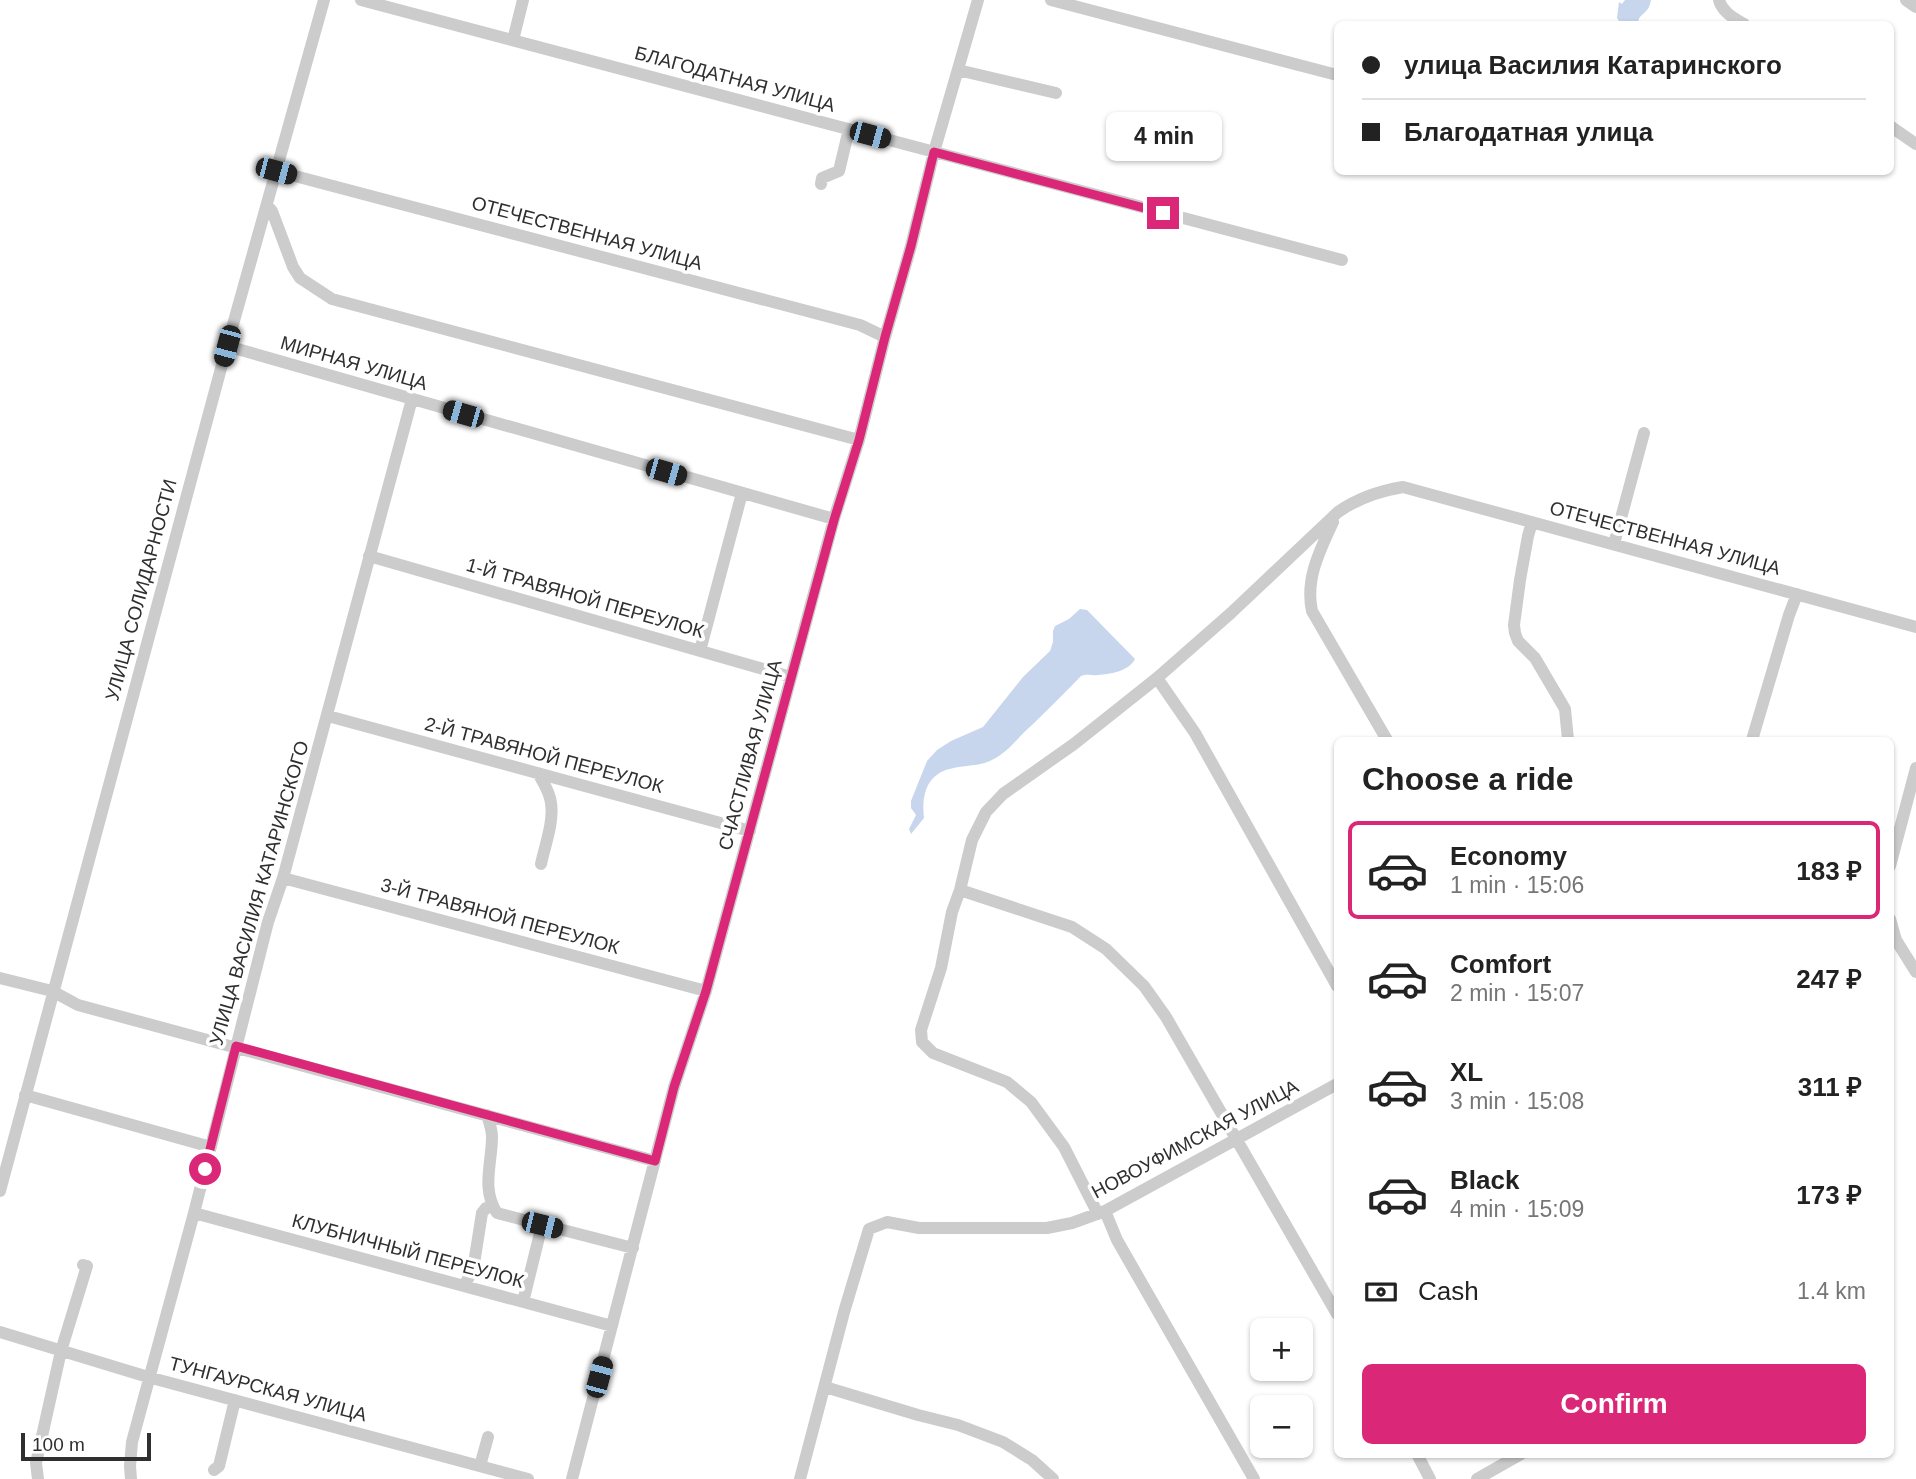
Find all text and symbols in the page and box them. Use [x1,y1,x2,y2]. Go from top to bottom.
street label: БЛАГОДАТНАЯ УЛИЦА [633,42,838,116]
text: улица Василия Катаринского [1404,50,1782,80]
callout: 4 min [1105,111,1221,160]
text: Благодатная улица [1404,117,1653,147]
car [847,119,894,151]
text: 4 min [1134,123,1194,149]
car [253,155,300,187]
street label: ОТЕЧЕСТВЕННАЯ УЛИЦА [469,192,705,274]
route end [1147,197,1179,229]
car [212,323,243,369]
street label: МИРНАЯ УЛИЦА [278,332,430,394]
car [440,398,487,430]
car [643,456,690,488]
street label: УЛИЦА СОЛИДАРНОСТИ [101,477,181,703]
street label: ОТЕЧЕСТВЕННАЯ УЛИЦА [1547,497,1783,579]
street label: 1-Й ТРАВЯНОЙ ПЕРЕУЛОК [464,554,706,642]
street label: СЧАСТЛИВАЯ УЛИЦА [714,657,786,853]
street label: 2-Й ТРАВЯНОЙ ПЕРЕУЛОК [422,713,666,797]
street label: УЛИЦА ВАСИЛИЯ КАТАРИНСКОГО [205,738,313,1048]
text: Choose a ride [1362,761,1574,797]
icon: car [1366,839,1429,902]
text: Economy [1450,841,1567,871]
text: 183 ₽ [1796,856,1862,886]
text: 1 min · 15:06 [1450,872,1584,898]
street label: 3-Й ТРАВЯНОЙ ПЕРЕУЛОК [378,874,622,958]
icon: car [1366,947,1429,1010]
text: Comfort [1450,949,1551,979]
text: 247 ₽ [1796,964,1862,994]
text: 2 min · 15:07 [1450,980,1584,1006]
icon: car [1366,1055,1429,1118]
text: XL [1450,1057,1483,1087]
text: 311 ₽ [1798,1072,1862,1102]
street label: НОВОУФИМСКАЯ УЛИЦА [1088,1075,1302,1203]
text: 3 min · 15:08 [1450,1088,1584,1114]
route start [189,1153,221,1185]
icon: car [1366,1163,1429,1226]
text: Black [1450,1165,1519,1195]
text: 173 ₽ [1796,1180,1862,1210]
text: 4 min · 15:09 [1450,1196,1584,1222]
street label: КЛУБНИЧНЫЙ ПЕРЕУЛОК [290,1210,526,1292]
car [520,1210,565,1240]
icon: cash [1362,1273,1400,1311]
text: Cash [1418,1276,1479,1306]
text: 1.4 km [1797,1278,1866,1304]
map controls [1250,1318,1313,1458]
button: + [1250,1318,1313,1381]
street label: ТУНГАУРСКАЯ УЛИЦА [167,1353,369,1426]
car [584,1354,615,1400]
button: Confirm [1362,1364,1866,1444]
button: − [1250,1395,1313,1458]
scale bar [21,1430,150,1462]
text: 100 m [32,1434,85,1455]

